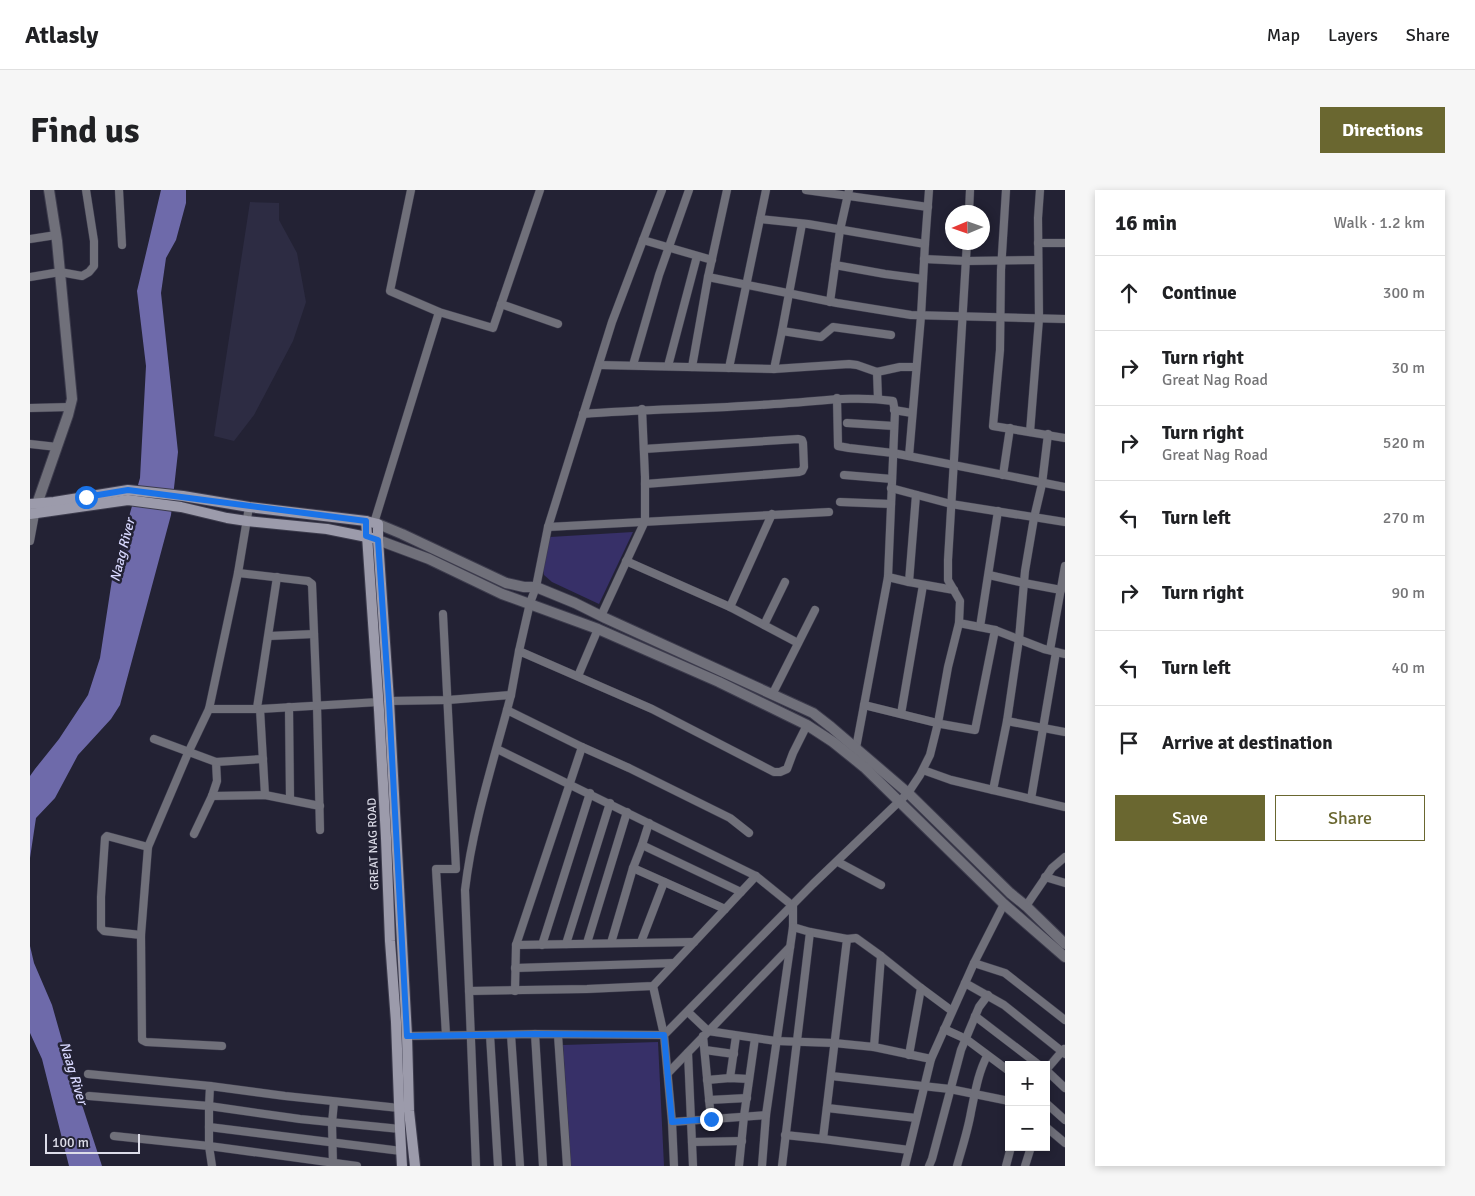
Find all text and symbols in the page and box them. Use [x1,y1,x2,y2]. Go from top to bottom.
text: Atlasly [25,20,98,50]
text: Map [1267,24,1300,46]
text: Layers [1328,24,1378,46]
text: Share [1406,24,1450,46]
button: Directions [1320,107,1445,153]
text: Find us [30,109,140,152]
north arrow [945,205,990,250]
text: 16 min [1115,210,1177,236]
text: Walk · 1.2 km [1333,213,1425,233]
icon: ahead [1115,279,1143,307]
text: Continue [1162,281,1237,305]
text: 300 m [1383,283,1425,303]
text: Turn right [1162,346,1244,370]
icon: right [1115,354,1143,382]
text: 30 m [1391,358,1425,378]
text: Great Nag Road [1162,370,1268,390]
text: Turn right [1162,421,1244,445]
icon: right [1115,429,1143,457]
text: 520 m [1383,433,1425,453]
text: Great Nag Road [1162,445,1268,465]
route start [75,486,98,509]
icon: left [1115,504,1143,532]
text: Turn left [1162,506,1231,530]
text: 270 m [1383,508,1425,528]
water label: Naag River [106,515,139,583]
icon: right [1115,579,1143,607]
text: Turn right [1162,581,1244,605]
text: 90 m [1391,583,1425,603]
icon: left [1115,654,1143,682]
text: Turn left [1162,656,1231,680]
text: 40 m [1391,658,1425,678]
icon: arrive [1115,729,1143,757]
text: Arrive at destination [1162,731,1333,755]
button: Save [1115,795,1265,841]
button: Share [1275,795,1425,841]
street label: GREAT NAG ROAD [364,797,383,890]
water label: Naag River [56,1040,92,1108]
map controls [1005,1061,1050,1151]
button: + [1005,1061,1050,1106]
button: − [1005,1106,1050,1151]
route end [700,1108,723,1131]
scale bar [45,1131,140,1154]
text: 100 m [52,1134,89,1151]

